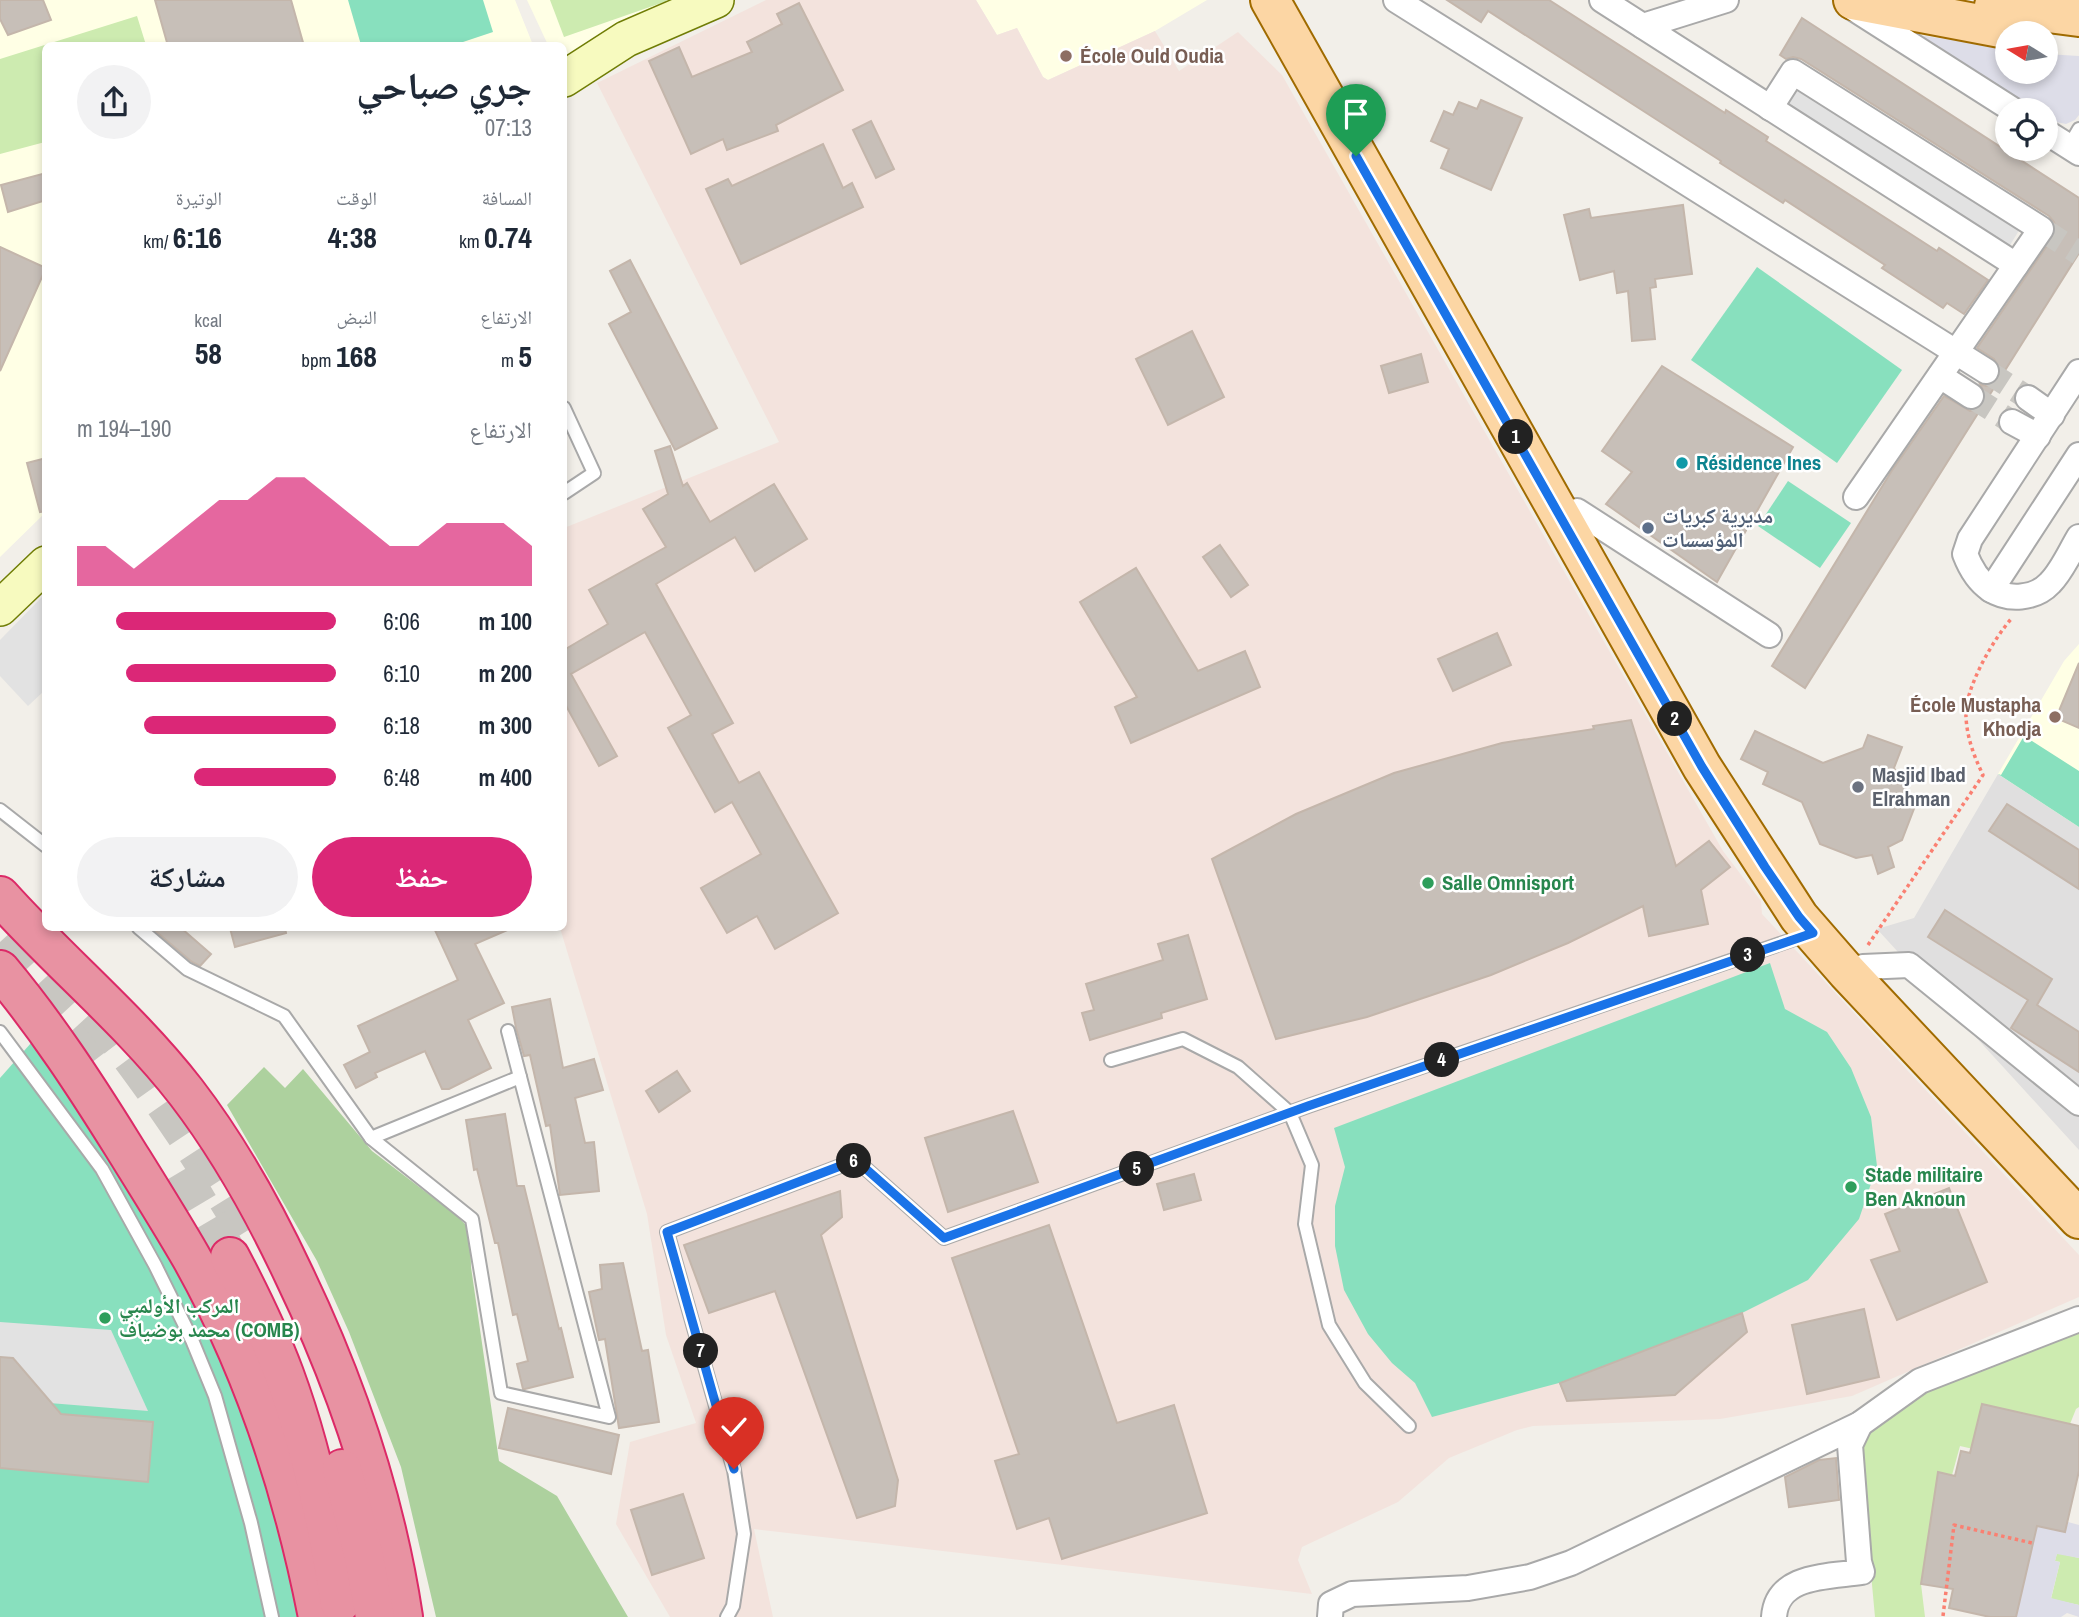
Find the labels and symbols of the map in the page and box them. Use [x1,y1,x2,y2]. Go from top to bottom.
north arrow [1995,21,2058,84]
place label: École Ould Oudia [1080,41,1224,70]
marker: École Ould Oudia [1058,48,1074,64]
pin [1326,84,1386,156]
pin: 1 [1498,420,1534,454]
place label: Résidence Ines [1696,448,1821,477]
marker: Résidence Ines [1674,455,1690,471]
place label: مديرية كبريات المؤسسات [1662,501,1773,554]
marker: مديرية كبريات المؤسسات [1640,520,1656,536]
place label: École Mustapha Khodja [1910,690,2041,743]
pin: 2 [1658,702,1692,736]
marker: École Mustapha Khodja [2047,709,2063,725]
place label: Masjid Ibad Elrahman [1872,760,1966,813]
marker: Masjid Ibad Elrahman [1850,779,1866,795]
place label: Salle Omnisport [1442,868,1574,897]
marker: Salle Omnisport [1420,875,1436,891]
pin: 3 [1730,937,1766,972]
pin: 4 [1424,1042,1460,1078]
pin: 6 [836,1144,872,1178]
pin: 5 [1120,1152,1154,1186]
place label: Stade militaire Ben Aknoun [1865,1160,1983,1213]
marker: Stade militaire Ben Aknoun [1843,1179,1859,1195]
place label: المركب الأولمبي محمد بوضياف (COMB) [119,1291,300,1344]
marker: المركب الأولمبي محمد بوضياف (COMB) [97,1310,113,1326]
pin: 7 [684,1334,718,1368]
pin [704,1397,764,1469]

